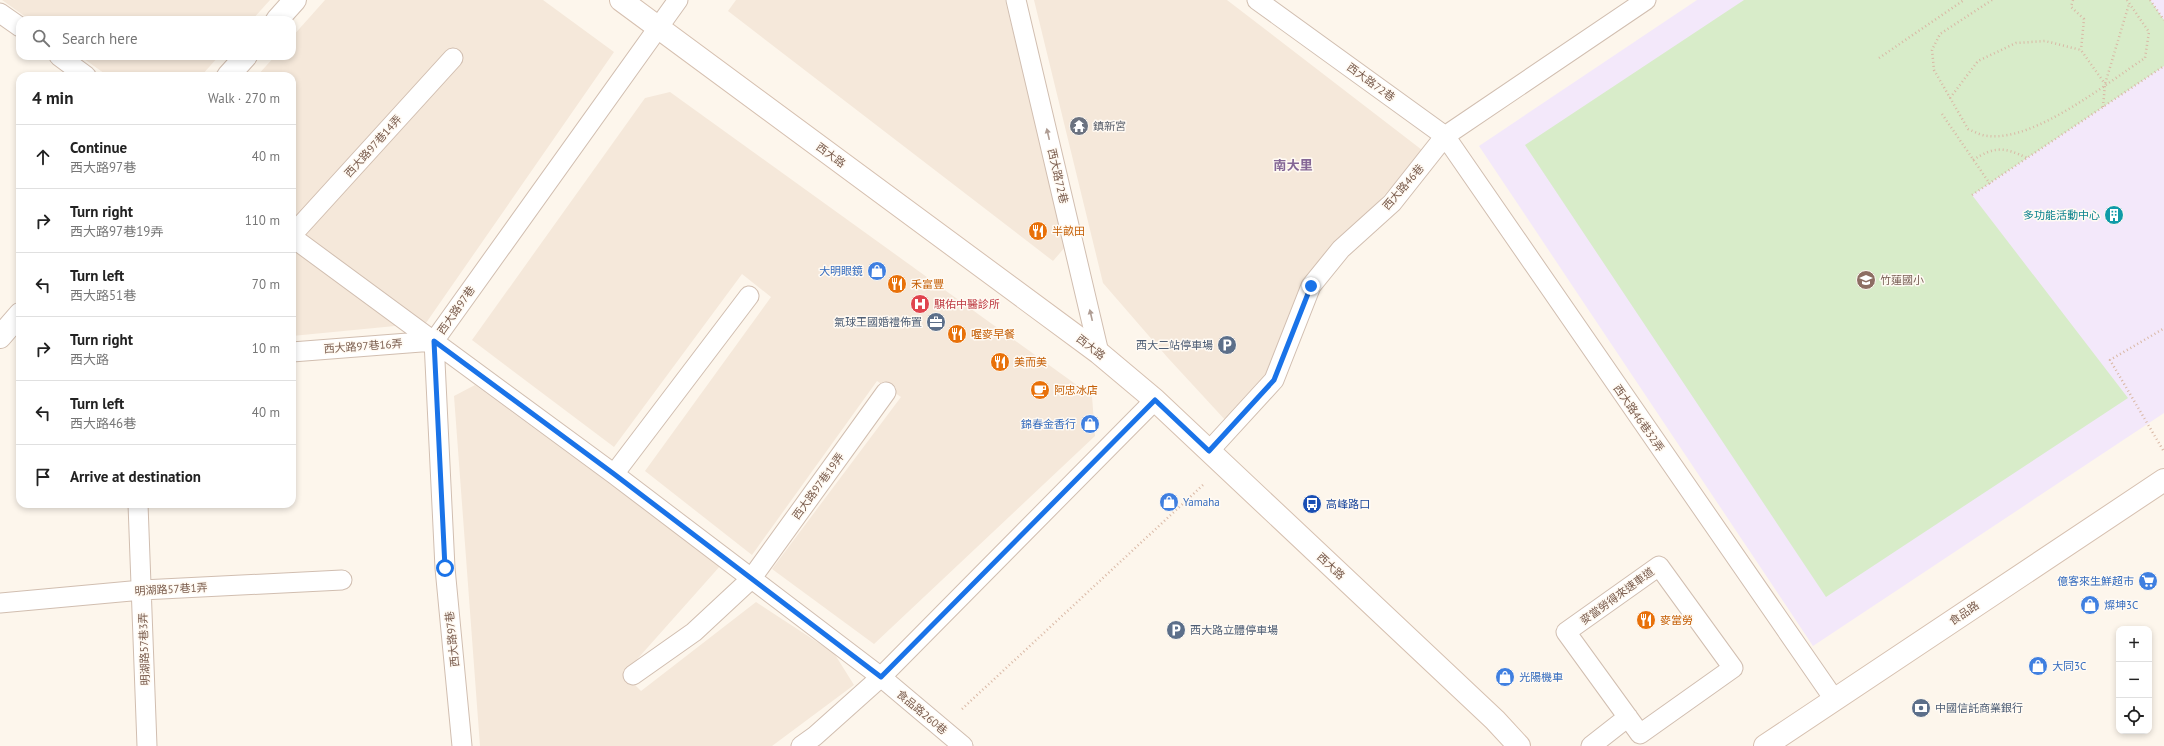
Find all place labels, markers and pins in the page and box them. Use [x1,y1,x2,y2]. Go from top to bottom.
temple icon: 鎮新宮 [1068,115,1090,137]
place label: 鎮新宮 [1093,119,1126,133]
building icon: 多功能活動中心 [2103,204,2125,226]
place label: 多功能活動中心 [2023,208,2100,222]
restaurant icon: 半畝田 [1027,220,1049,242]
place label: 半畝田 [1052,224,1085,238]
shop icon: 大明眼鏡 [866,260,888,282]
place label: 大明眼鏡 [819,264,863,278]
school or university icon: 竹蓮國小 [1855,269,1877,291]
restaurant icon: 禾富豐 [886,273,908,295]
place label: 竹蓮國小 [1880,273,1924,287]
place label: 禾富豐 [911,277,944,291]
hospital icon: 騏佑中醫診所 [909,293,931,315]
place label: 騏佑中醫診所 [934,297,1000,311]
office icon: 氣球王國婚禮佈置 [925,311,947,333]
place label: 氣球王國婚禮佈置 [834,315,922,329]
restaurant icon: 喔麥早餐 [946,323,968,345]
place label: 喔麥早餐 [971,327,1015,341]
parking icon: 西大二站停車場 [1216,334,1238,356]
place label: 西大二站停車場 [1136,338,1213,352]
restaurant icon: 美而美 [989,351,1011,373]
place label: 美而美 [1014,355,1047,369]
cafe icon: 阿忠冰店 [1029,379,1051,401]
place label: 阿忠冰店 [1054,383,1098,397]
shop icon: 錦春金香行 [1079,413,1101,435]
place label: 錦春金香行 [1021,417,1076,431]
shop icon: Yamaha [1158,491,1180,513]
bus stop icon: 高峰路口 [1301,493,1323,515]
place label: Yamaha [1183,495,1220,509]
place label: 高峰路口 [1326,497,1370,511]
supermarket icon: 億客來生鮮超市 [2137,570,2159,592]
place label: 億客來生鮮超市 [2057,574,2134,588]
shop icon: 燦坤3C [2079,594,2101,616]
place label: 燦坤3C [2104,598,2138,612]
restaurant icon: 麥當勞 [1635,609,1657,631]
place label: 麥當勞 [1660,613,1693,627]
parking icon: 西大路立體停車場 [1165,619,1187,641]
place label: 西大路立體停車場 [1190,623,1278,637]
shop icon: 大同3C [2027,655,2049,677]
place label: 大同3C [2052,659,2086,673]
shop icon: 光陽機車 [1494,666,1516,688]
place label: 光陽機車 [1519,670,1563,684]
bank icon: 中國信託商業銀行 [1910,697,1932,719]
place label: 中國信託商業銀行 [1935,701,2023,715]

